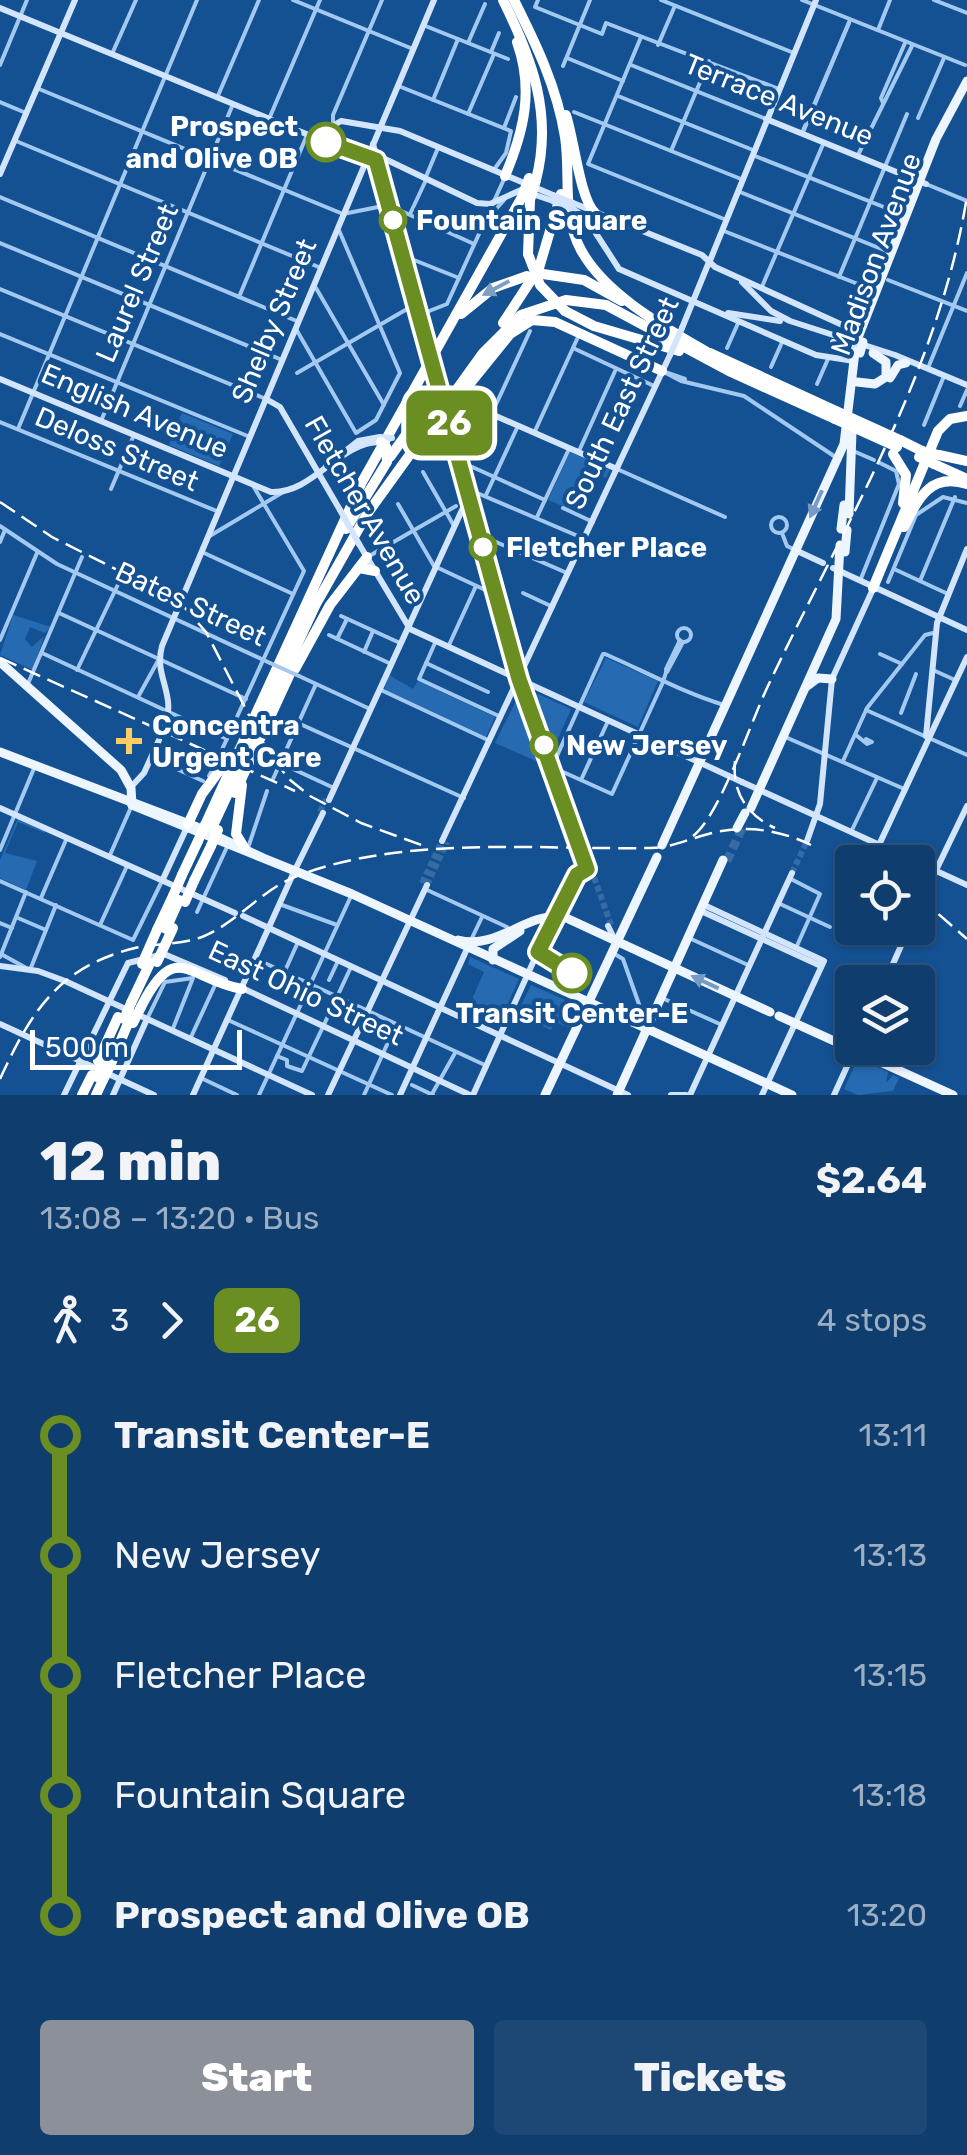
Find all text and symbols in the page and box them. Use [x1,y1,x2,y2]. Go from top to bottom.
street label: Terrace Avenue [680,47,878,153]
place label: Prospect and Olive OB [126,110,298,175]
marker: Prospect and Olive OB [307,123,345,161]
street label: Madison Avenue [824,148,928,360]
street label: Laurel Street [89,199,185,367]
place label: Fountain Square [416,204,647,237]
marker: Fountain Square [380,207,406,233]
street label: Shelby Street [225,234,324,408]
one-way arrow [481,279,510,296]
street label: South East Street [558,291,686,514]
street label: English Avenue [37,357,233,465]
line badge: 26 [404,390,494,456]
street label: Deloss Street [30,400,204,498]
text: 26 [426,402,472,444]
street label: Fletcher Avenue [298,410,432,610]
one-way arrow [808,490,825,519]
place label: Fletcher Place [506,531,707,564]
marker: Fletcher Place [470,534,496,560]
street label: Bates Street [110,555,272,653]
place label: Concentra Urgent Care [152,709,322,774]
marker: Concentra Urgent Care [116,728,142,754]
place label: New Jersey [566,729,728,762]
marker: New Jersey [531,732,557,758]
map controls [835,845,935,1065]
button: locate [835,845,935,945]
street label: East Ohio Street [203,933,409,1053]
marker: Transit Center-E [553,954,591,992]
button: layers [835,965,935,1065]
one-way arrow [691,973,720,990]
place label: Transit Center-E [456,997,688,1030]
scale bar [30,1025,242,1070]
text: 500 m [45,1031,129,1064]
text: 12 min [40,1129,221,1194]
text: $2.64 [816,1157,927,1203]
text: 13:08 – 13:20 · Bus [40,1199,319,1237]
icon: walk [40,1293,95,1348]
icon: forward [144,1293,199,1348]
text: 26 [234,1299,280,1341]
text: 3 [110,1301,129,1339]
text: 4 stops [817,1301,927,1339]
text: Transit Center-E [114,1412,430,1458]
text: 13:11 [858,1416,927,1454]
text: New Jersey [114,1532,321,1578]
text: 13:13 [853,1536,927,1574]
text: Fletcher Place [114,1652,367,1698]
text: 13:15 [853,1656,927,1694]
text: Fountain Square [114,1772,406,1818]
text: 13:18 [852,1776,927,1814]
text: Prospect and Olive OB [114,1892,530,1938]
text: 13:20 [847,1896,927,1934]
button: Start [40,2020,474,2135]
button: Tickets [494,2020,927,2135]

